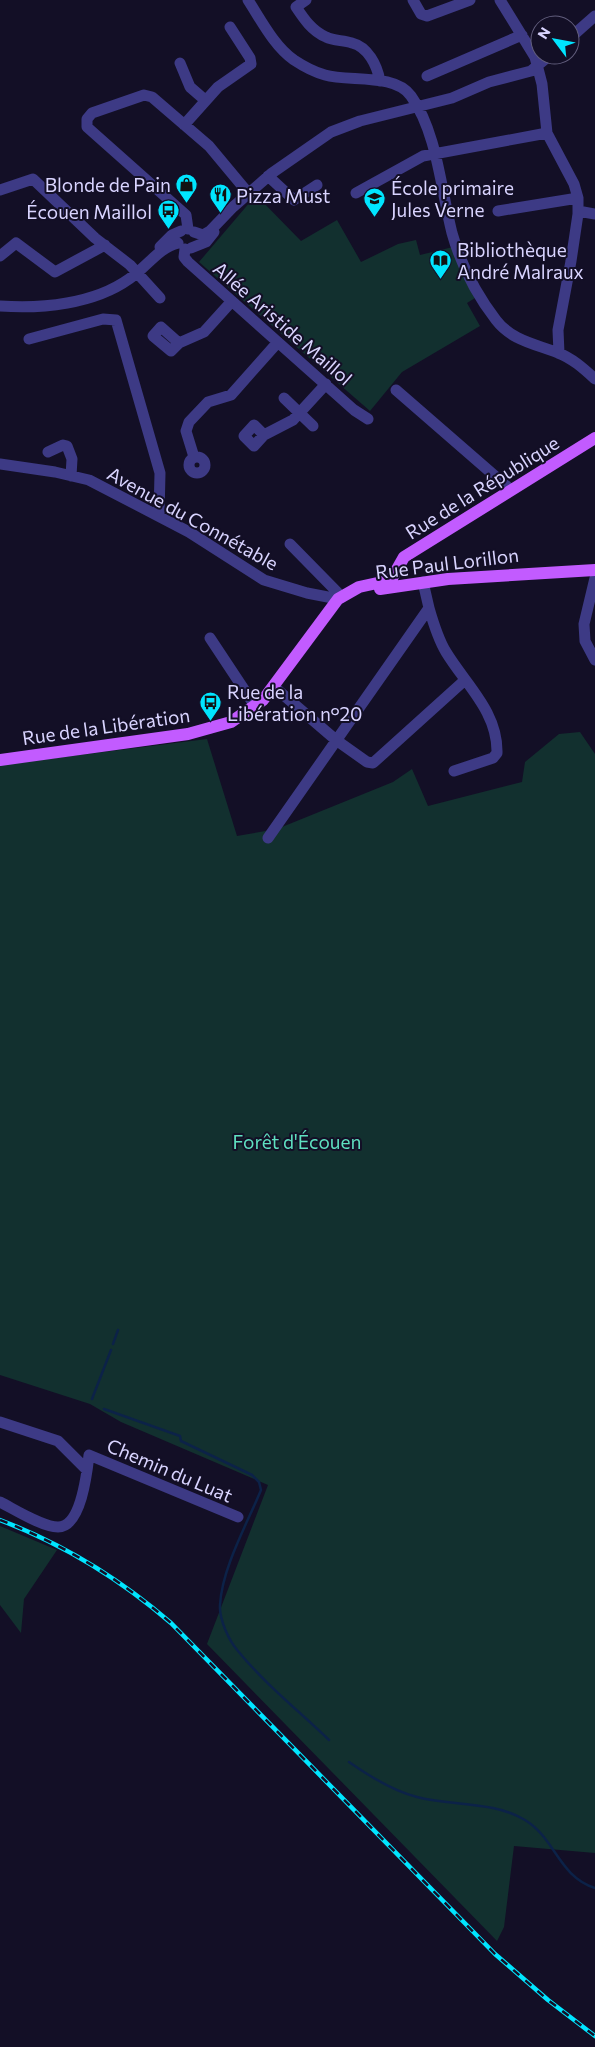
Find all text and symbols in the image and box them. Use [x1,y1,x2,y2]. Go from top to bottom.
north arrow [530,15,580,65]
text: N [534,24,554,42]
shop icon: Blonde de Pain [175,172,199,203]
place label: Blonde de Pain [45,173,171,196]
place label: École primaire Jules Verne [391,176,514,221]
restaurant icon: Pizza Must [208,183,232,214]
place label: Pizza Must [236,184,331,207]
school or university icon: École primaire Jules Verne [363,186,387,217]
bus stop icon: Écouen Maillol [156,199,180,230]
place label: Écouen Maillol [26,200,152,223]
place label: Bibliothèque André Malraux [457,238,584,283]
library icon: Bibliothèque André Malraux [429,248,453,279]
street label: Allée Aristide Maillol [209,256,357,390]
street label: Rue de la République [401,430,563,544]
street label: Avenue du Connétable [103,461,283,575]
street label: Rue Paul Lorillon [374,543,520,583]
place label: Rue de la Libération n°20 [227,680,362,725]
bus stop icon: Rue de la Libération n°20 [199,690,223,721]
street label: Rue de la Libération [21,703,191,749]
park label: Forêt d'Écouen [233,1130,361,1153]
street label: Chemin du Luat [104,1433,237,1507]

